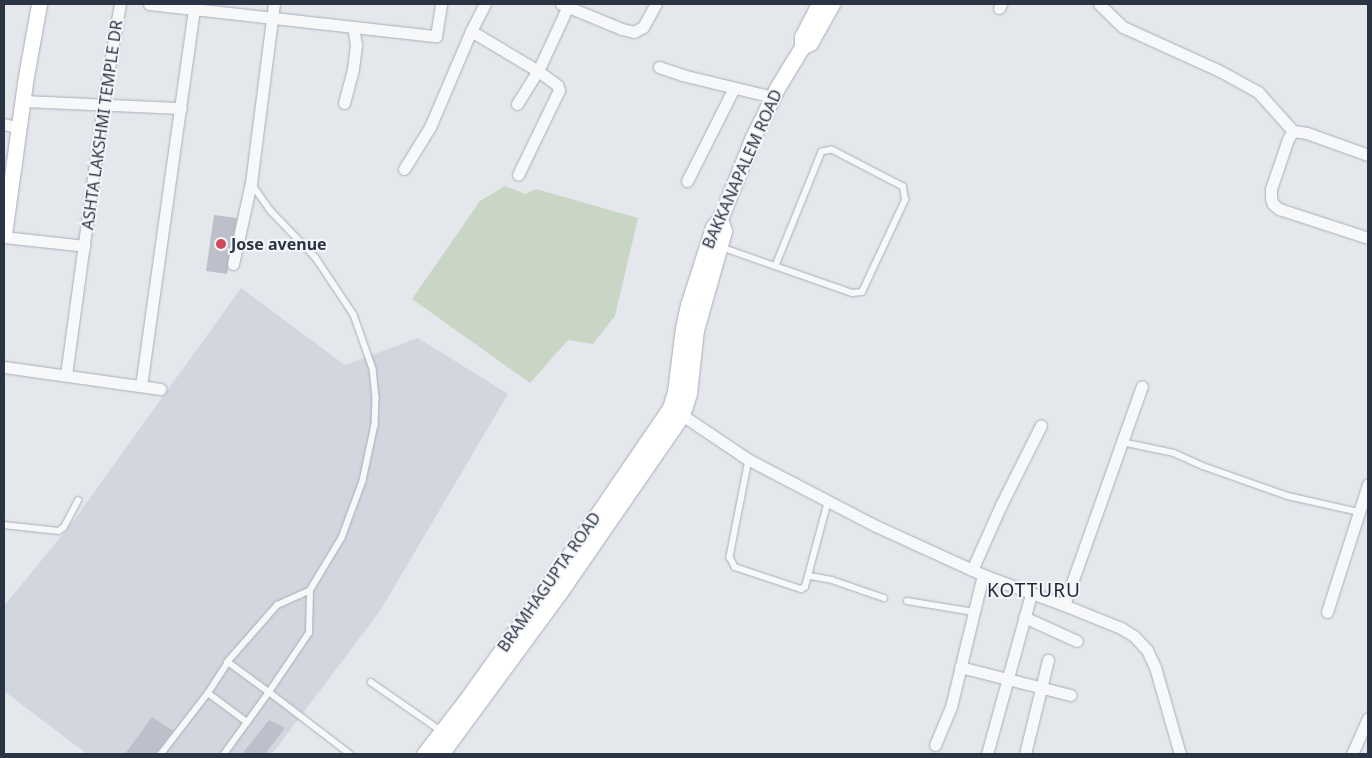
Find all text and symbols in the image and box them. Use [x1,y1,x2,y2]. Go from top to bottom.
street label: ASHTA LAKSHMI TEMPLE DR [78,19,126,231]
street label: BAKKANAPALEM ROAD [698,86,786,252]
place label: Jose avenue [231,234,327,254]
marker: Jose avenue [215,238,227,250]
street label: BRAMHAGUPTA ROAD [494,508,604,656]
district label: KOTTURU [986,580,1082,602]

